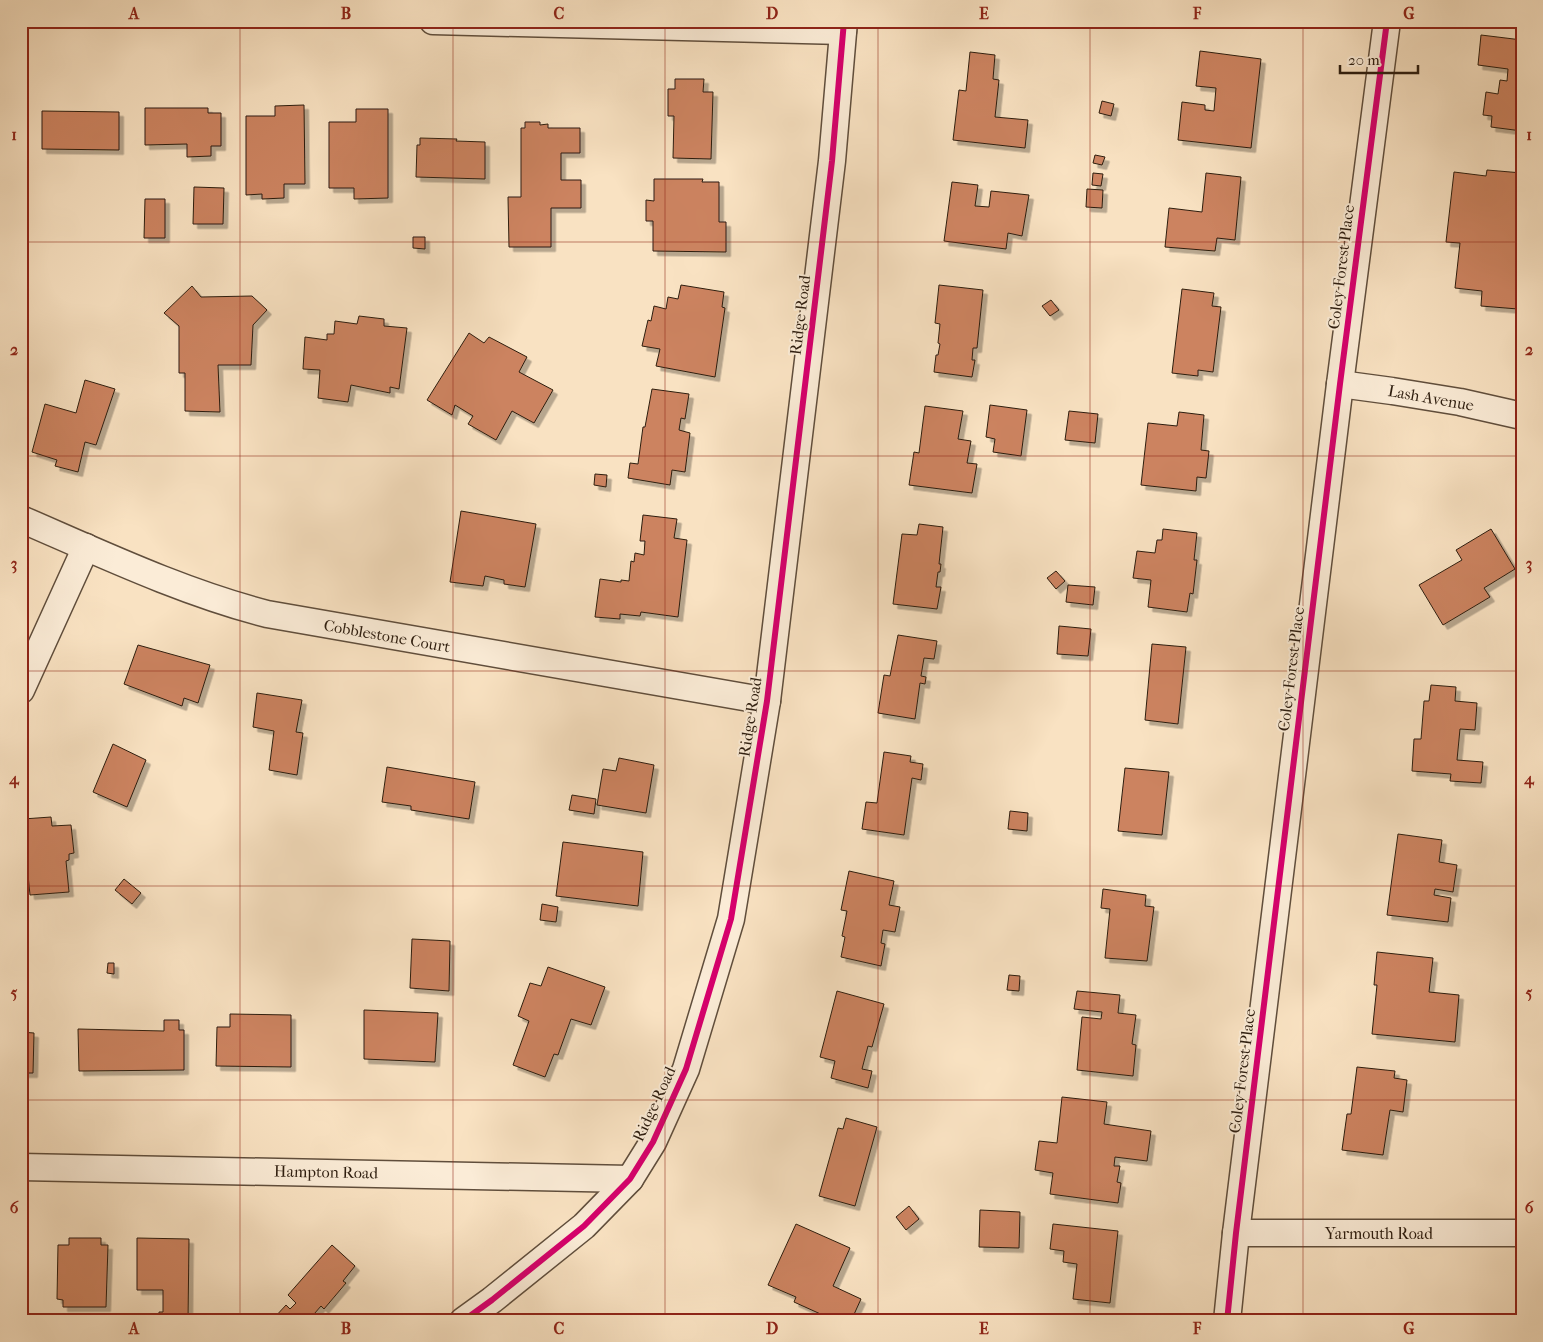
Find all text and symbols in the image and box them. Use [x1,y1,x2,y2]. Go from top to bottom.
text: A [128,4,140,23]
text: B [341,4,351,23]
text: C [554,4,565,23]
text: D [766,4,778,23]
text: E [979,4,989,23]
text: F [1192,4,1202,23]
text: G [1403,4,1415,23]
scale bar [1340,42,1418,74]
text: 20 m [1348,51,1380,69]
text: 1 [11,125,17,144]
text: 1 [1526,125,1532,144]
street label: Coley Forest Place [1324,204,1358,330]
street label: Ridge Road [786,274,814,356]
text: 2 [10,340,18,359]
text: 2 [1525,340,1533,359]
street label: Lash Avenue [1387,381,1476,415]
text: 3 [11,554,17,574]
text: 3 [1526,554,1532,574]
street label: Coley Forest Place [1274,606,1308,732]
street label: Cobblestone Court [322,616,452,657]
street label: Ridge Road [734,676,766,758]
text: 4 [8,769,20,789]
text: 4 [1523,769,1535,789]
text: 5 [11,983,18,1002]
text: 5 [1526,983,1533,1002]
street label: Coley Forest Place [1225,1008,1259,1134]
street label: Ridge Road [628,1063,680,1144]
street label: Hampton Road [274,1162,378,1182]
text: 6 [10,1198,19,1217]
text: 6 [1525,1198,1534,1217]
street label: Yarmouth Road [1324,1224,1433,1243]
text: A [128,1319,140,1338]
text: B [341,1319,351,1338]
text: C [554,1319,565,1338]
text: D [766,1319,778,1338]
text: E [979,1319,989,1338]
text: F [1192,1319,1202,1338]
text: G [1403,1319,1415,1338]

